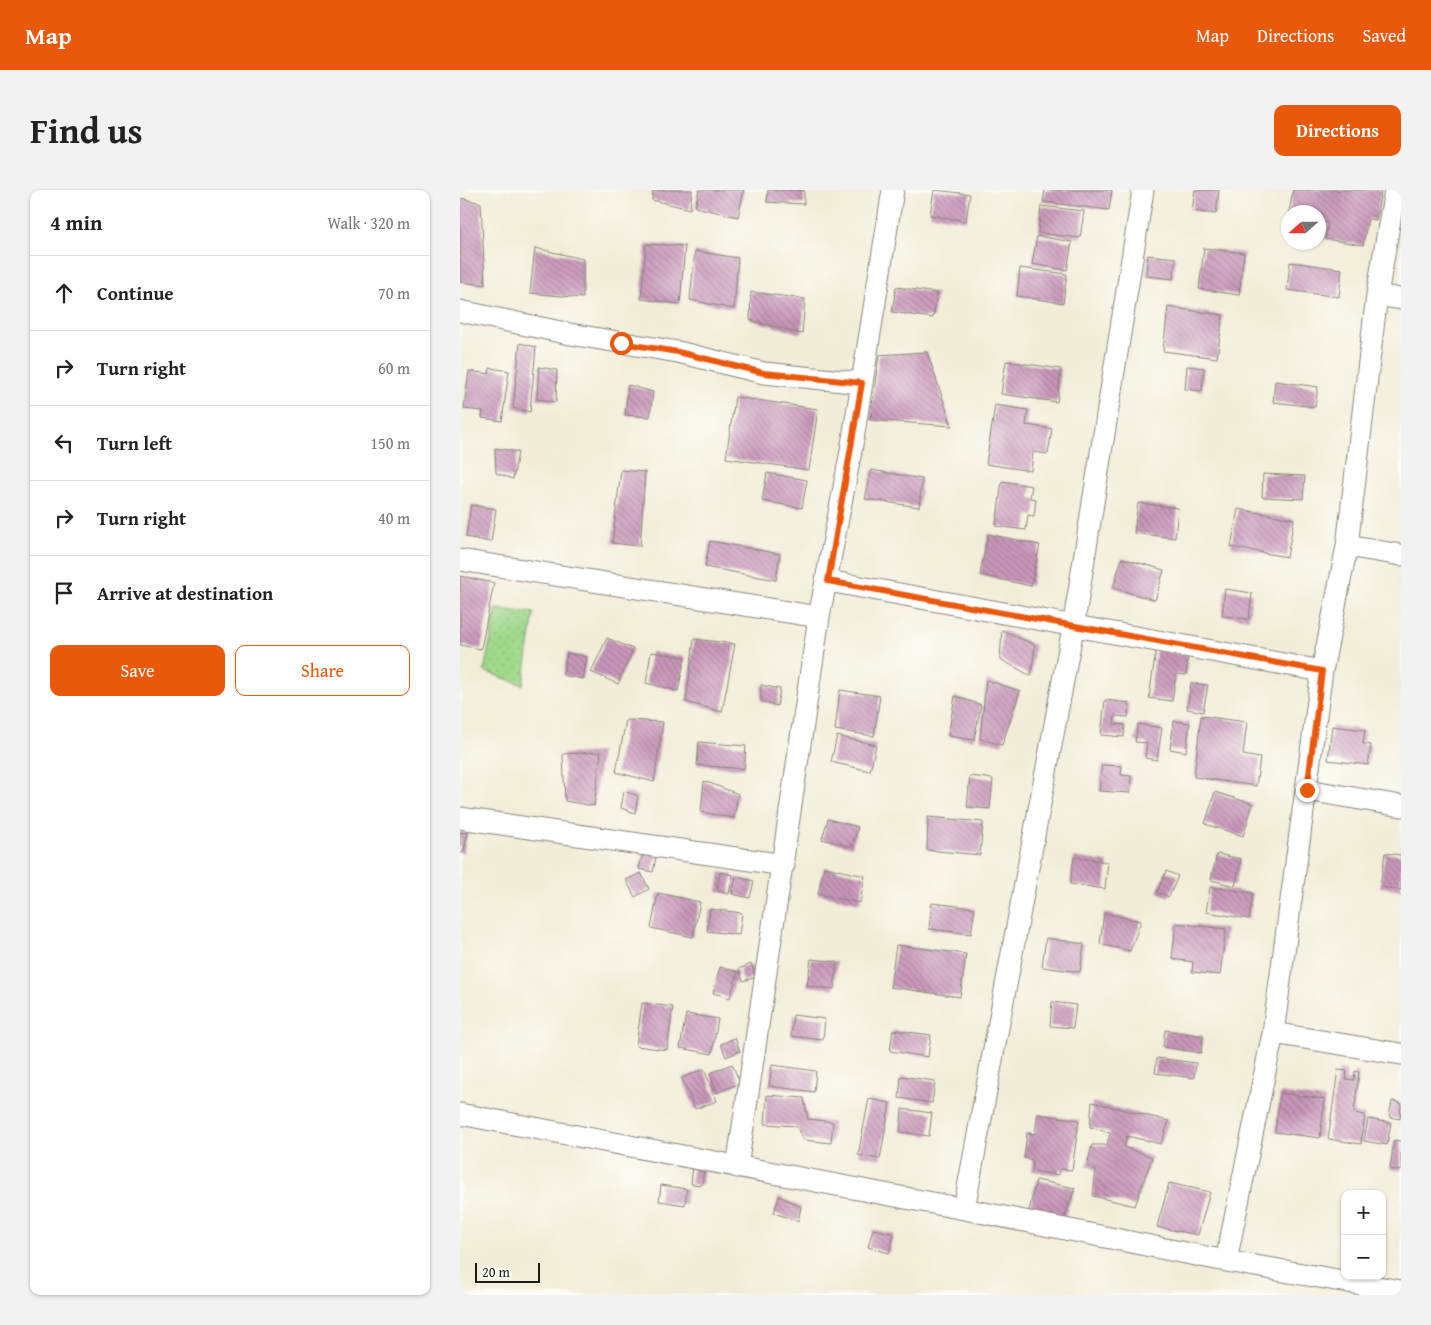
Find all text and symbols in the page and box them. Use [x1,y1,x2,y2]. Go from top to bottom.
text: Map [25,18,72,53]
text: Map [1196,22,1229,49]
text: Directions [1257,22,1334,49]
text: Saved [1362,22,1406,49]
text: Find us [30,105,143,156]
button: Directions [1274,105,1401,156]
north arrow [1281,205,1326,250]
text: 4 min [50,207,102,238]
text: Walk · 320 m [327,211,410,235]
icon: ahead [50,279,78,307]
text: Continue [97,279,174,307]
text: 70 m [378,281,410,305]
route start [610,332,633,355]
icon: right [50,354,78,382]
text: Turn right [97,354,186,382]
text: 60 m [378,356,410,380]
icon: left [50,429,78,457]
text: Turn left [97,429,172,457]
text: 150 m [370,431,410,455]
icon: right [50,504,78,532]
text: Turn right [97,504,186,532]
text: 40 m [378,506,410,530]
icon: arrive [50,579,78,607]
text: Arrive at destination [97,579,273,607]
button: Save [50,645,225,696]
button: Share [235,645,410,696]
route end [1296,779,1319,802]
map controls [1341,1190,1386,1280]
button: + [1341,1190,1386,1235]
button: − [1341,1235,1386,1280]
scale bar [475,1260,540,1283]
text: 20 m [482,1262,510,1282]

